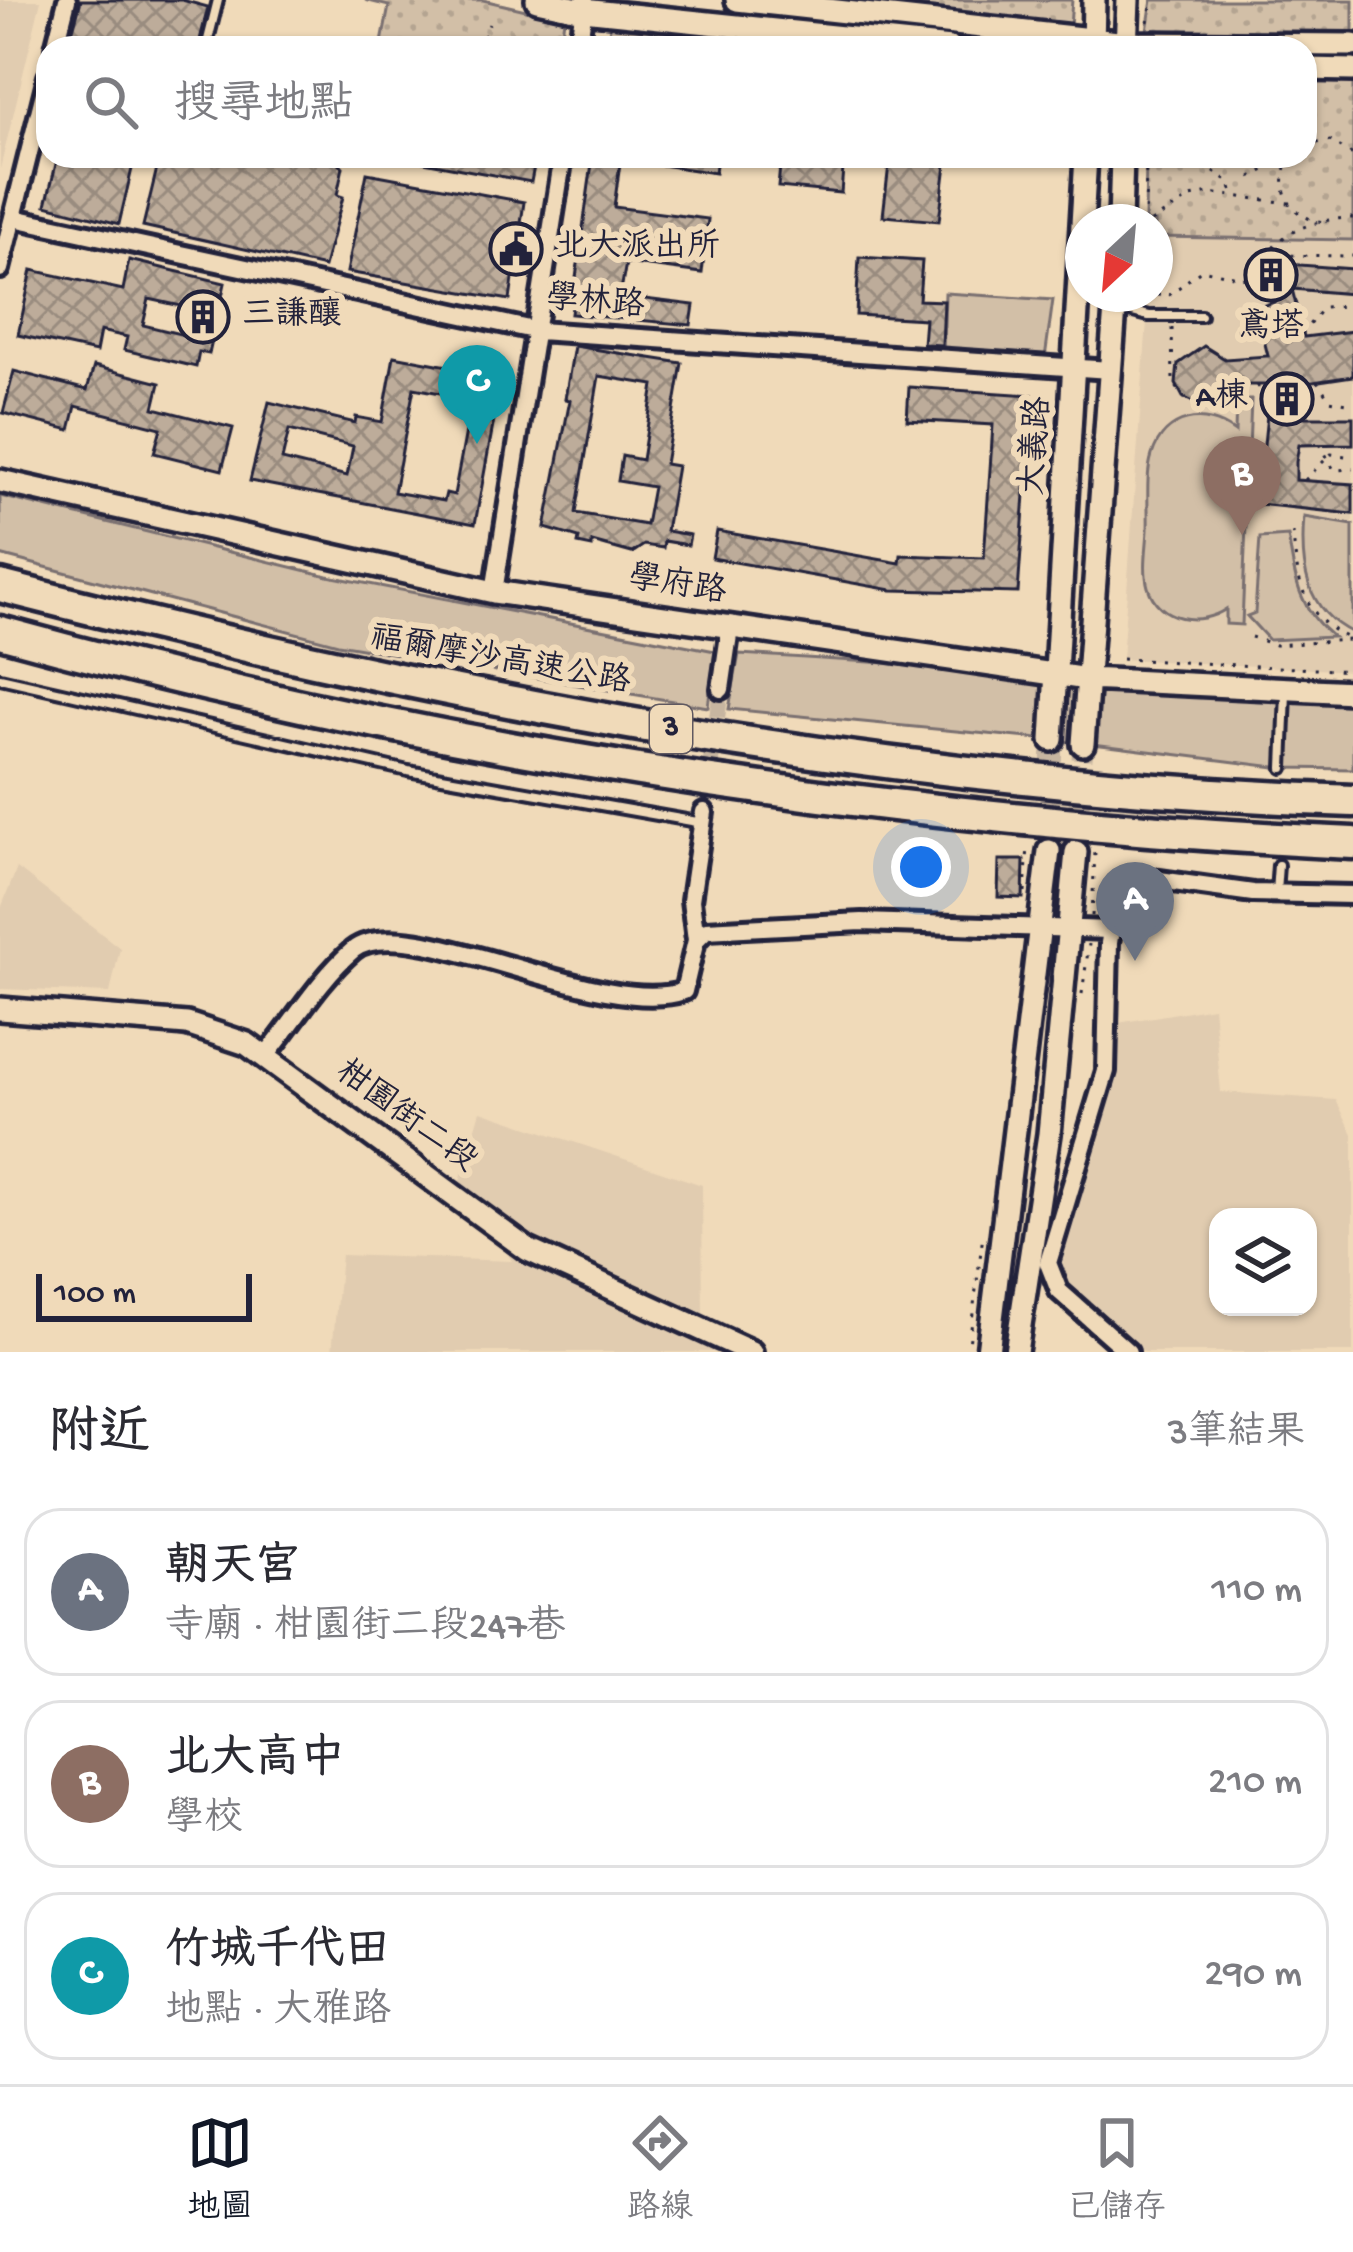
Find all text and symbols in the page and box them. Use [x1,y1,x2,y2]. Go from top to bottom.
search box [36,36,1317,168]
icon: search [78,69,144,135]
text: 搜尋地點 [174,81,354,134]
north arrow [1065,204,1173,312]
public building icon: 北大派出所 [488,221,544,277]
place label: 北大派出所 [555,228,720,268]
building icon: 鳶塔 [1243,247,1299,303]
street label: 學林路 [544,278,646,327]
building icon: 三謙釀 [175,289,231,345]
place label: 三謙釀 [242,295,341,336]
place label: 鳶塔 [1238,307,1304,348]
pin: C [438,345,516,444]
building icon: A棟 [1259,371,1315,427]
place label: A棟 [1196,377,1248,418]
street label: 大義路 [1013,395,1060,497]
pin: B [1203,436,1281,535]
street label: 學府路 [625,558,729,614]
street label: 福爾摩沙高速公路 [367,617,634,704]
road number: 3 [650,705,692,753]
your location [891,837,951,897]
pin: A [1096,862,1174,961]
street label: 柑園街二段 [327,1053,484,1182]
map controls [1209,1208,1317,1316]
button: layers [1209,1208,1317,1316]
scale bar [36,1268,252,1321]
text: 100 m [54,1276,136,1314]
text: 附近 [48,1407,150,1467]
text: 3筆結果 [1168,1412,1305,1458]
text: 朝天宮 [165,1543,300,1596]
text: A [78,1569,102,1615]
text: 110 m [1211,1569,1302,1615]
text: 寺廟 · 柑園街二段247巷 [165,1606,566,1652]
text: 北大高中 [165,1735,345,1788]
text: B [80,1761,100,1807]
text: 210 m [1208,1761,1302,1807]
text: 學校 [165,1798,243,1844]
text: 竹城千代田 [165,1927,390,1980]
text: C [79,1953,101,1999]
text: 290 m [1204,1953,1302,1999]
text: 地點 · 大雅路 [165,1990,391,2036]
tab: 地圖 [187,2110,253,2229]
tab: 路線 [627,2110,693,2229]
tab: 已儲存 [1067,2110,1166,2229]

